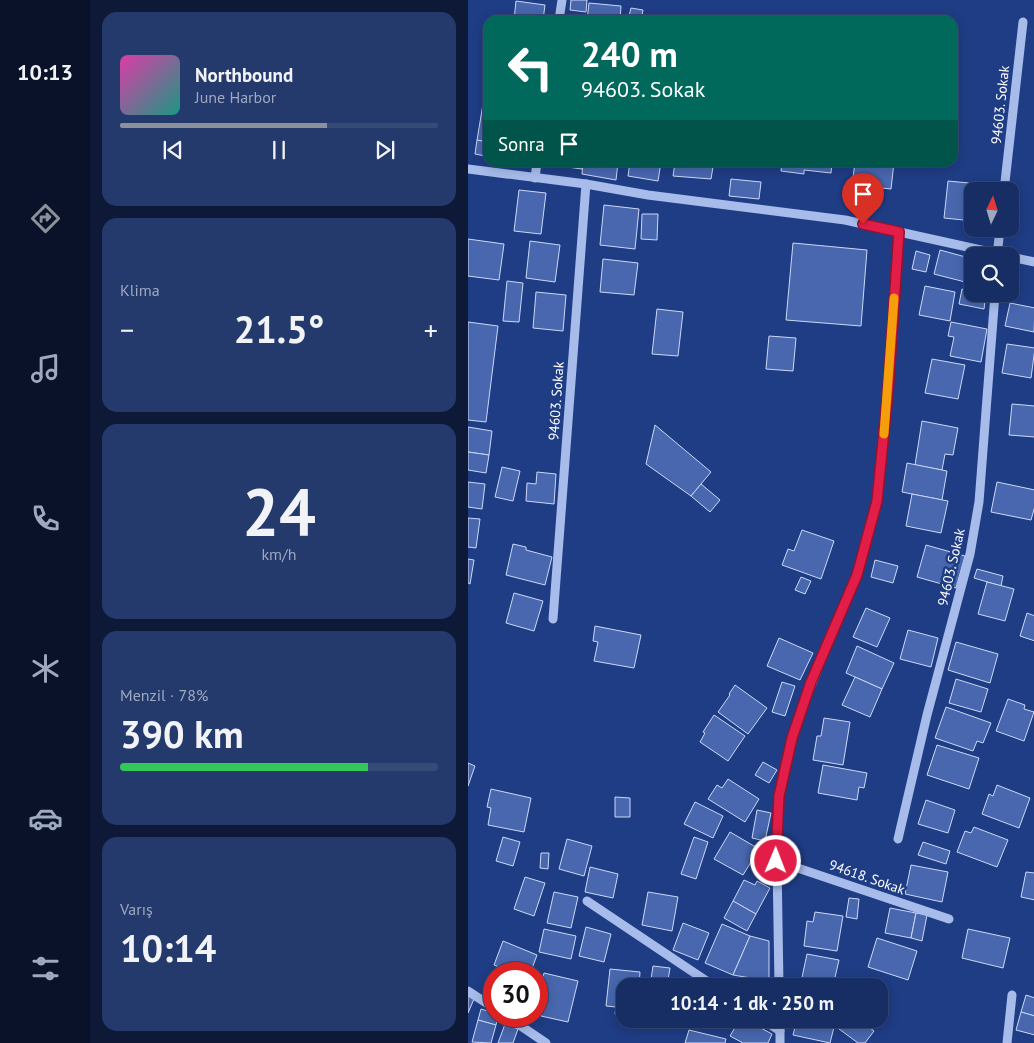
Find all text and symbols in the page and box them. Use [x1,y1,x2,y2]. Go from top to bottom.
text: 240 m [581,31,678,77]
icon: left [498,35,563,100]
text: 10:13 [17,58,73,86]
text: Northbound [195,63,293,87]
street label: 94603. Sokak [987,64,1013,145]
text: 94603. Sokak [581,75,705,103]
text: June Harbor [195,87,276,107]
icon: arrive [555,130,583,158]
text: Sonra [498,132,545,156]
icon: previous [159,136,187,164]
icon: pause [265,136,293,164]
icon: next [371,136,399,164]
pin [842,173,884,224]
icon: arrive [849,180,877,208]
north arrow [964,182,1019,238]
map controls [964,182,1019,302]
icon: directions [28,201,63,236]
button: search [964,247,1019,302]
text: Klima [120,280,160,300]
text: 21.5° [234,304,324,353]
text: − [120,311,134,348]
text: + [424,311,438,348]
icon: music [28,351,63,386]
street label: 94603. Sokak [544,361,568,441]
text: 24 [242,469,316,553]
icon: phone [28,501,63,536]
street label: 94603. Sokak [933,526,969,608]
text: km/h [261,544,297,564]
icon: climate [28,651,63,686]
text: Menzil · 78% [120,685,208,705]
text: 390 km [120,709,244,758]
icon: car [28,801,63,836]
position arrow [749,834,801,886]
street label: 94618. Sokak [827,856,908,898]
text: Varış [120,899,153,919]
text: 10:14 [120,923,216,972]
icon: filters [28,951,63,986]
speed limit sign: 30 [483,962,548,1027]
text: 10:14 · 1 dk · 250 m [670,991,834,1015]

